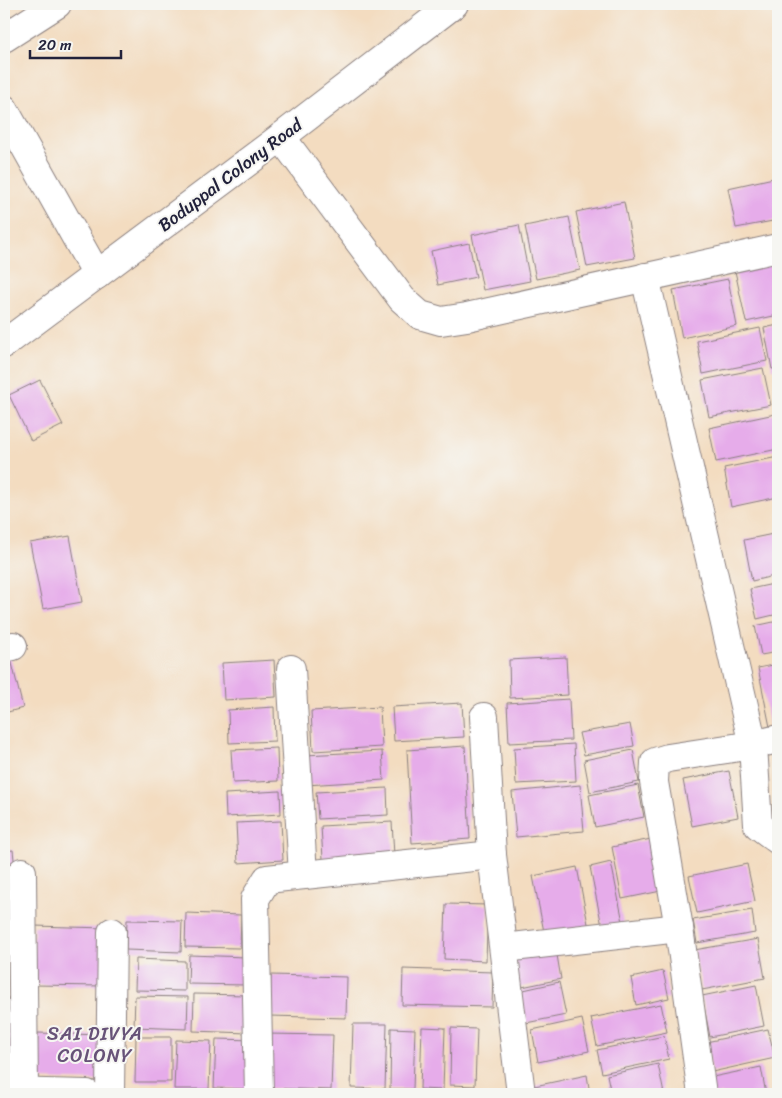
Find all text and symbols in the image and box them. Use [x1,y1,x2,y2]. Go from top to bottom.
scale bar [30,28,121,60]
text: 20 m [38,32,72,58]
street label: Boduppal Colony Road [151,109,310,240]
district label: SAI DIVYA COLONY [47,1017,143,1072]

